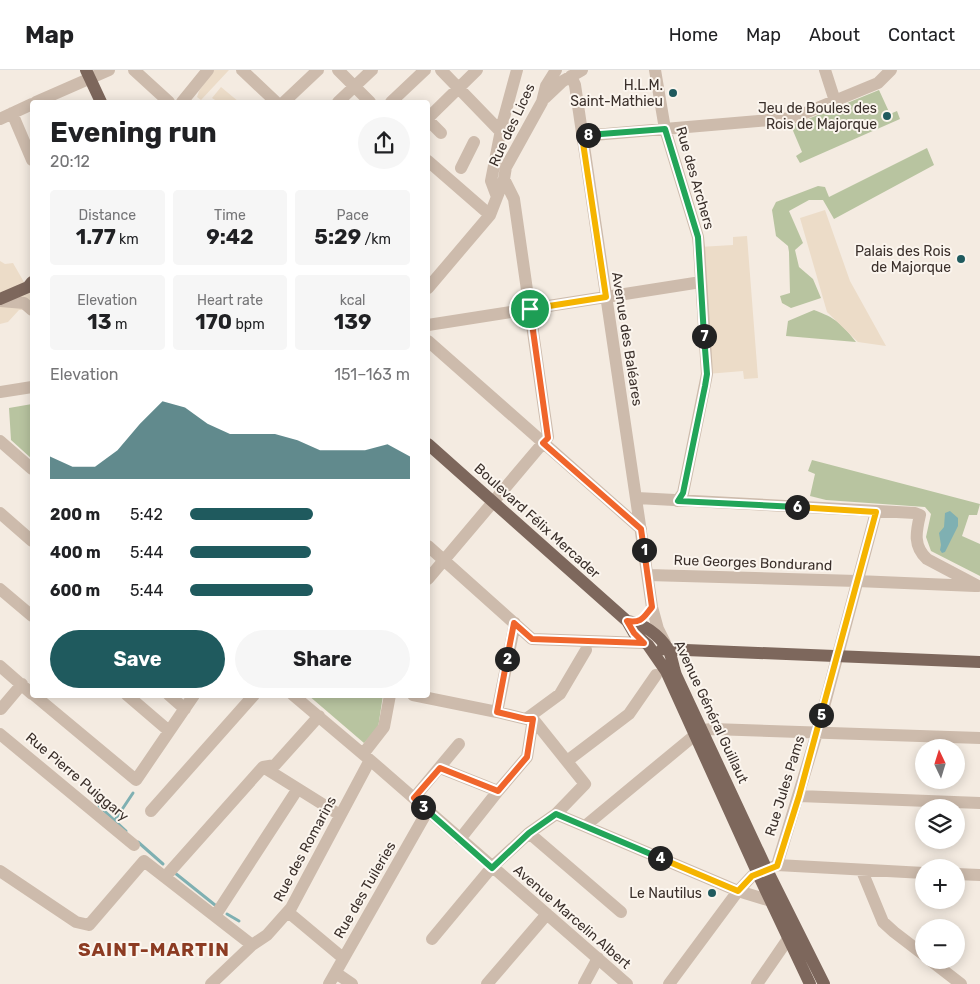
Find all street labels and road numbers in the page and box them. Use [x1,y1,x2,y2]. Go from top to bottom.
street label: Rue des Lices [485,81,539,169]
street label: Rue des Archers [672,125,718,231]
street label: Avenue des Baléares [608,271,646,407]
street label: Boulevard Félix Mercader [471,460,604,583]
street label: Rue Georges Bondurand [673,552,833,574]
street label: Avenue Général Guillaut [670,638,752,787]
street label: Rue Pierre Puiggary [22,729,132,825]
street label: Rue Jules Pams [762,734,808,838]
street label: Rue des Romarins [270,793,340,905]
street label: Rue des Tuileries [330,839,400,941]
street label: Avenue Marcelin Albert [510,861,635,973]

